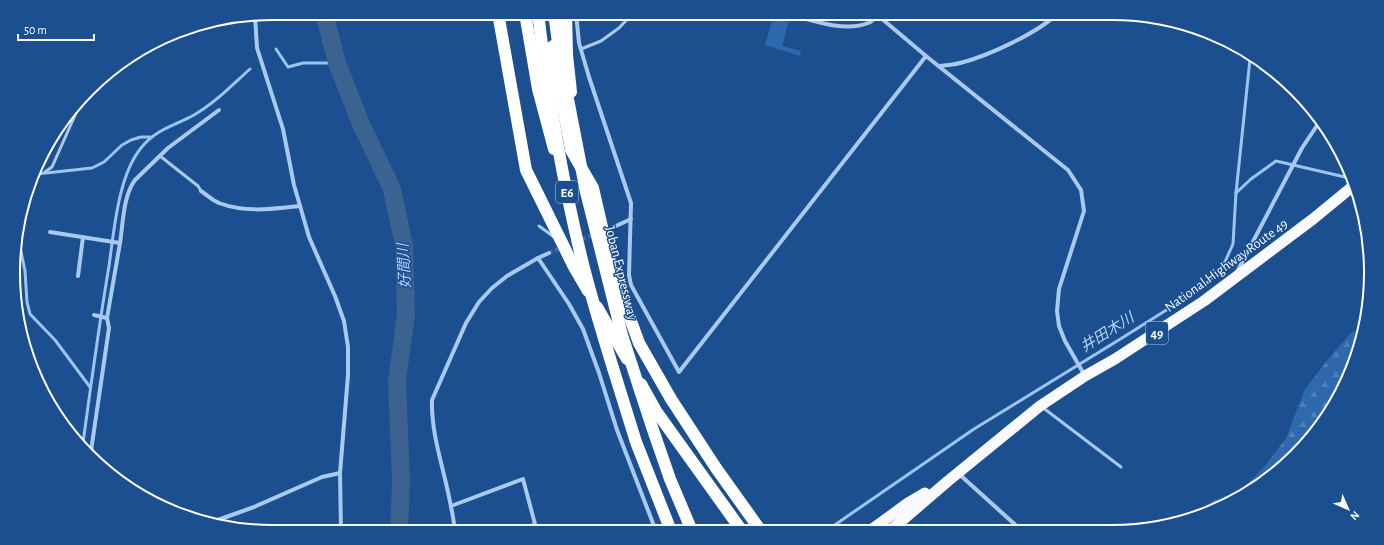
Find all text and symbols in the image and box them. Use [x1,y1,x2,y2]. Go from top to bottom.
scale bar [18,16,94,42]
text: 50 m [24,24,47,36]
road number: E6 [556,181,578,203]
street label: National Highway Route 49 [1163,217,1291,315]
street label: Joban Expressway [603,225,640,322]
water label: 好間川 [395,241,413,289]
water label: 井田木川 [1077,308,1138,355]
road number: 49 [1146,322,1168,344]
north arrow [1328,489,1368,529]
text: N [1348,509,1361,522]

